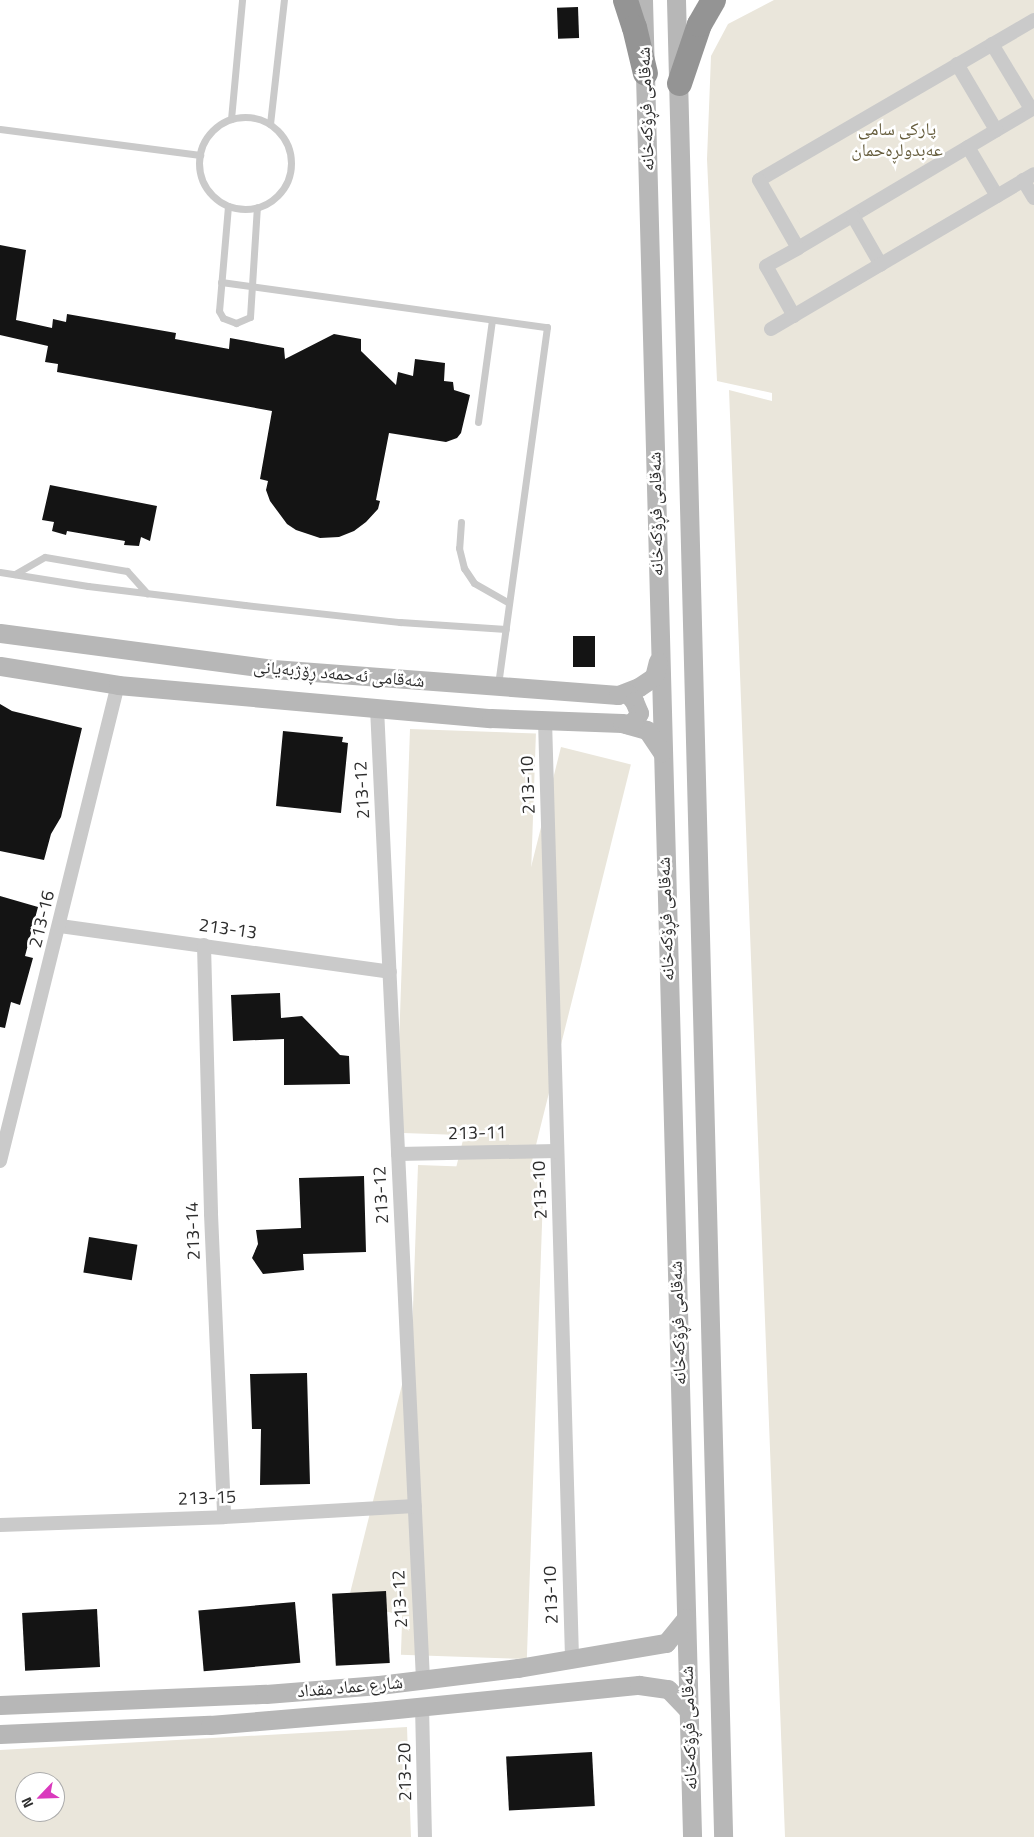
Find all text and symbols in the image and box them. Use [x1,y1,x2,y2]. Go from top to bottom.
street label: شەقامی فڕۆکەخانە [633,46,659,172]
park label: پارکی سامی عەبدولڕەحمان [851,119,943,162]
street label: شەقامی فڕۆکەخانە [644,452,668,576]
street label: شەقامی ئەحمەد ڕۆژبەیانی [253,656,425,692]
street label: 213-10 [516,755,540,815]
street label: 213-12 [350,760,374,820]
street label: شەقامی فڕۆکەخانە [653,856,679,982]
street label: 213-16 [24,888,60,950]
street label: 213-13 [198,914,258,944]
street label: 213-11 [448,1122,506,1144]
street label: 213-10 [528,1160,552,1220]
street label: 213-12 [369,1165,393,1225]
street label: 213-14 [181,1201,205,1261]
street label: شەقامی فڕۆکەخانە [665,1260,691,1386]
street label: 213-15 [177,1486,237,1510]
street label: 213-10 [539,1565,563,1625]
street label: 213-12 [388,1569,412,1629]
street label: شەقامی فڕۆکەخانە [676,1665,702,1791]
street label: شارع عماد مقداد [296,1672,404,1702]
street label: 213-20 [394,1743,416,1801]
north arrow [15,1772,65,1822]
text: N [15,1794,38,1812]

